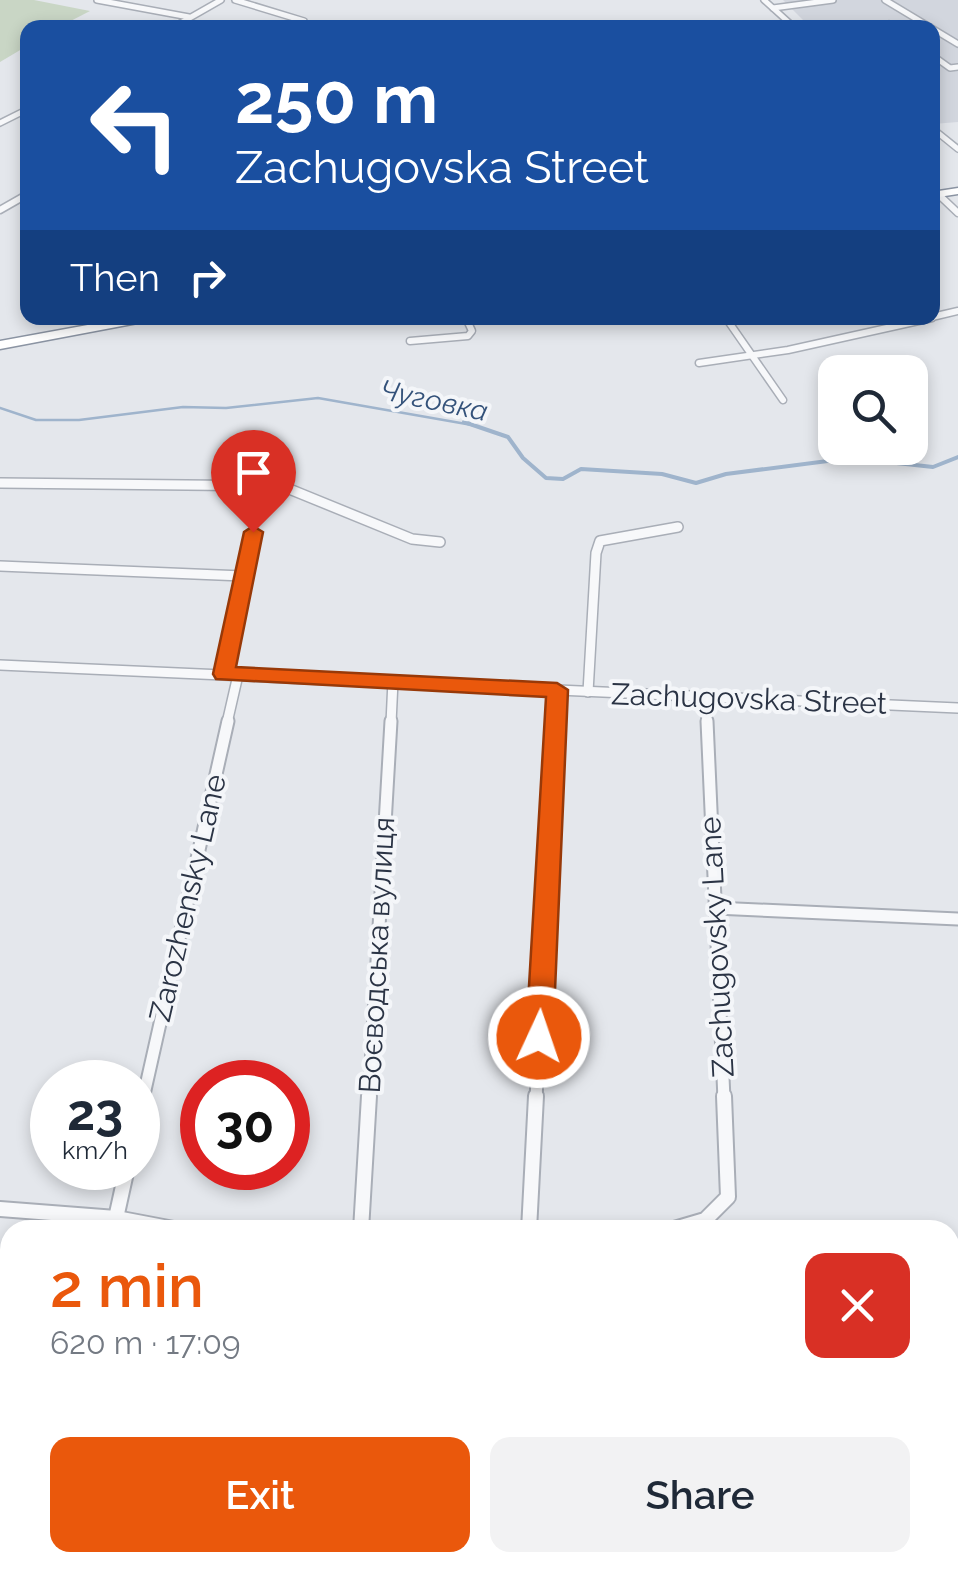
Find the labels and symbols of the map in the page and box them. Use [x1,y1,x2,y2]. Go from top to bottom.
water label: Чуговка [377,373,491,428]
pin [211,430,296,533]
street label: Zachugovska Street [611,676,888,721]
street label: Zarozhensky Lane [142,771,233,1025]
street label: Воєводська вулиця [352,816,401,1094]
street label: Zachugovsky Lane [692,816,741,1078]
position arrow [487,985,591,1089]
speed limit sign: 30 [180,1060,310,1190]

